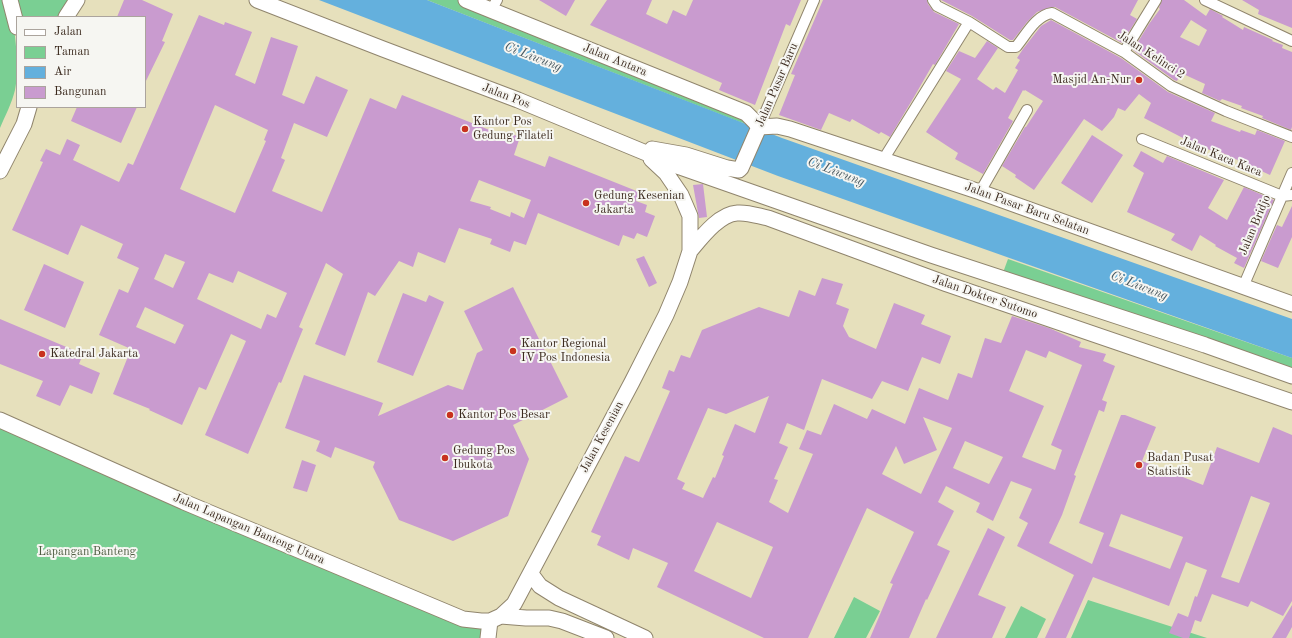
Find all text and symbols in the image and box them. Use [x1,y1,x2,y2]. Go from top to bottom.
legend [16,16,146,108]
text: Jalan [54,26,82,38]
street label: Jalan Kelinci 2 [1114,28,1188,82]
water label: Ci Liwung [502,39,564,75]
street label: Jalan Antara [581,41,649,79]
street label: Jalan Pasar Baru [753,41,801,129]
text: Taman [54,46,90,58]
text: Air [54,66,71,78]
place label: Masjid An-Nur [1052,73,1131,87]
marker: Masjid An-Nur [1134,75,1144,85]
street label: Jalan Pos [480,80,532,112]
text: Bangunan [54,86,106,98]
place label: Kantor Pos Gedung Filateli [473,115,553,143]
marker: Kantor Pos Gedung Filateli [460,124,470,134]
street label: Jalan Kaca Kaca [1178,134,1264,180]
water label: Ci Liwung [805,154,867,190]
street label: Jalan Pasar Baru Selatan [963,180,1091,238]
place label: Gedung Kesenian Jakarta [594,189,685,217]
street label: Jalan Bridjo [1236,193,1274,257]
marker: Gedung Kesenian Jakarta [581,198,591,208]
water label: Ci Liwung [1108,268,1170,304]
street label: Jalan Dokter Sutomo [930,272,1040,322]
place label: Kantor Regional IV Pos Indonesia [521,337,610,365]
marker: Kantor Regional IV Pos Indonesia [508,346,518,356]
place label: Katedral Jakarta [50,347,138,361]
marker: Katedral Jakarta [37,349,47,359]
street label: Jalan Kesenian [577,399,627,475]
place label: Kantor Pos Besar [458,408,550,422]
marker: Kantor Pos Besar [445,410,455,420]
place label: Gedung Pos Ibukota [453,444,515,472]
place label: Badan Pusat Statistik [1147,451,1213,479]
marker: Gedung Pos Ibukota [440,453,450,463]
marker: Badan Pusat Statistik [1134,460,1144,470]
street label: Jalan Lapangan Banteng Utara [171,490,327,568]
park label: Lapangan Banteng [38,545,136,559]

